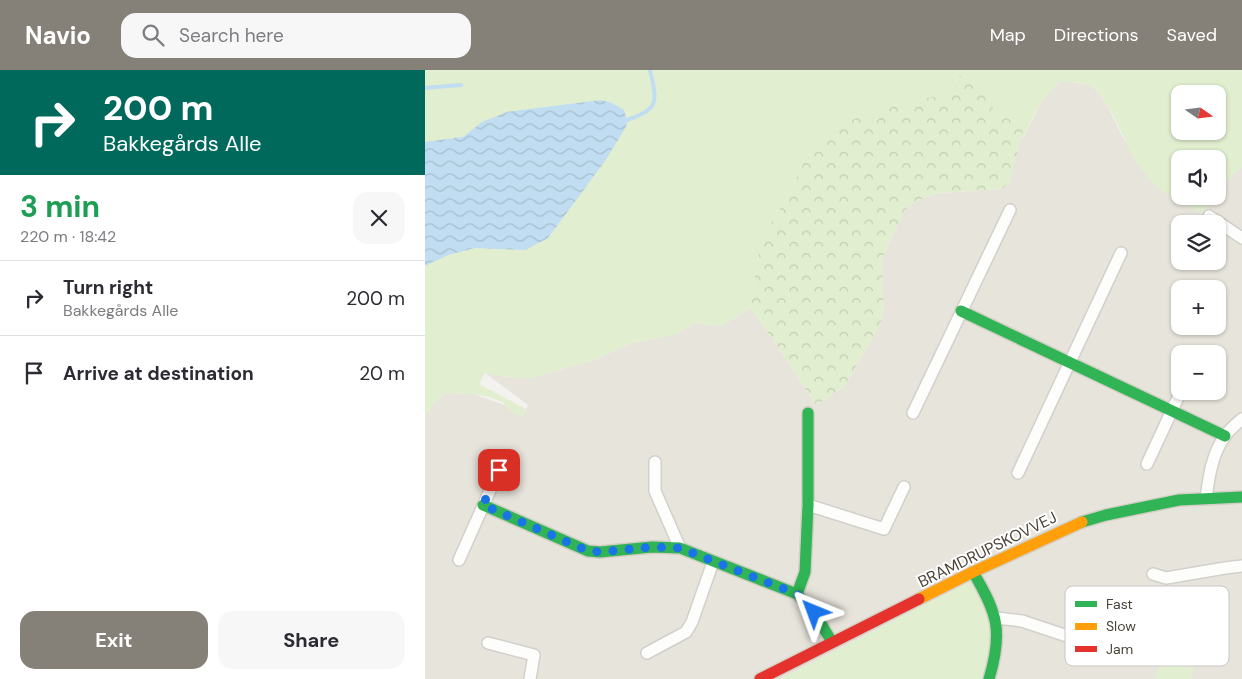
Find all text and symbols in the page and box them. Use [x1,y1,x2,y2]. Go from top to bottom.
search box [121,13,471,58]
text: Navio [25,20,91,51]
icon: search [139,21,167,49]
text: Search here [179,23,284,48]
text: Map [990,23,1026,47]
text: Directions [1054,23,1139,47]
text: Saved [1167,23,1217,47]
text: 200 m [103,85,214,131]
north arrow [1171,85,1226,140]
map controls [1171,85,1226,400]
icon: right [20,90,85,155]
text: Bakkegårds Alle [103,129,262,158]
button: sound [1171,150,1226,205]
text: 3 min [20,187,100,226]
button: close [353,192,405,244]
button: layers [1171,215,1226,270]
text: 220 m · 18:42 [20,226,116,247]
text: Turn right [63,275,153,300]
button: + [1171,280,1226,335]
icon: right [20,284,48,312]
text: 200 m [346,286,405,311]
text: Bakkegårds Alle [63,300,178,321]
button: − [1171,345,1226,400]
icon: arrive [20,359,48,387]
text: Arrive at destination [63,361,254,386]
text: 20 m [359,361,405,386]
pin [478,449,520,491]
icon: arrive [485,456,513,484]
street label: BRAMDRUPSKOVVEJ [914,507,1060,592]
position arrow [787,585,839,637]
legend [1065,586,1229,666]
text: Fast [1106,595,1133,613]
button: Exit [20,611,208,669]
button: Share [218,611,405,669]
text: Slow [1106,617,1136,635]
text: Jam [1106,640,1133,658]

